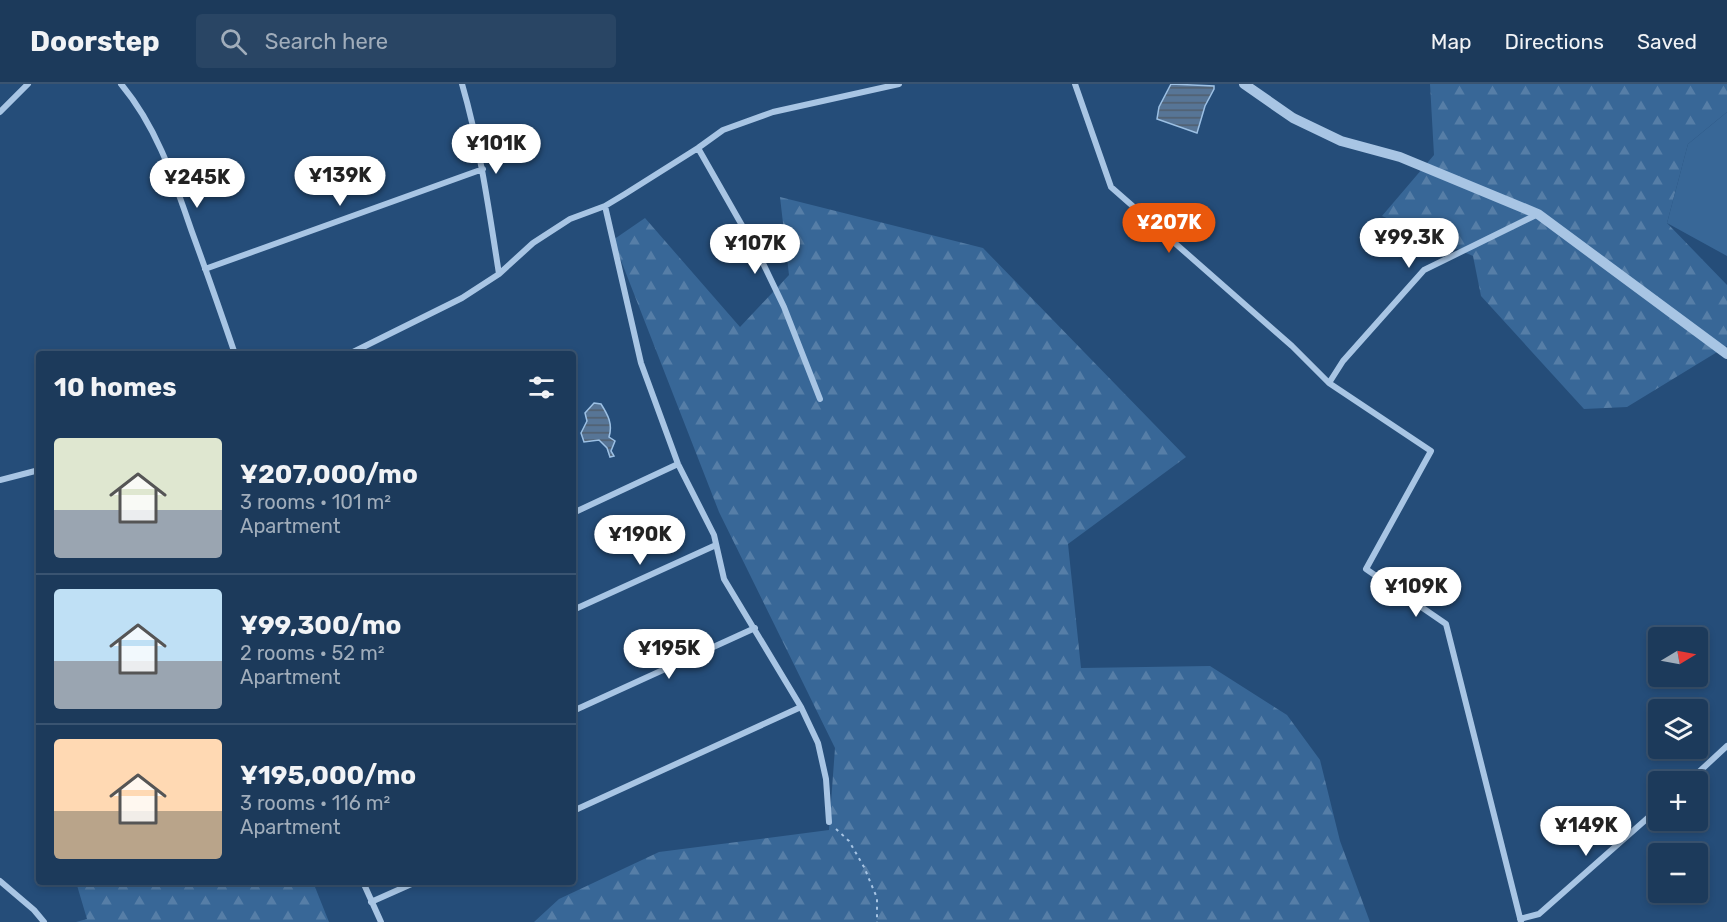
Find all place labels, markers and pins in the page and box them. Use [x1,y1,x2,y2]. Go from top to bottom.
pin: ¥101K [454,124,538,175]
pin: ¥139K [298,156,382,207]
pin: ¥245K [155,158,239,209]
pin: ¥207K [1127,203,1211,254]
pin: ¥99.3K [1360,218,1458,269]
pin: ¥107K [713,224,797,275]
pin: ¥190K [598,515,682,566]
pin: ¥109K [1374,567,1458,618]
pin: ¥195K [627,629,711,680]
pin: ¥149K [1544,806,1628,857]

